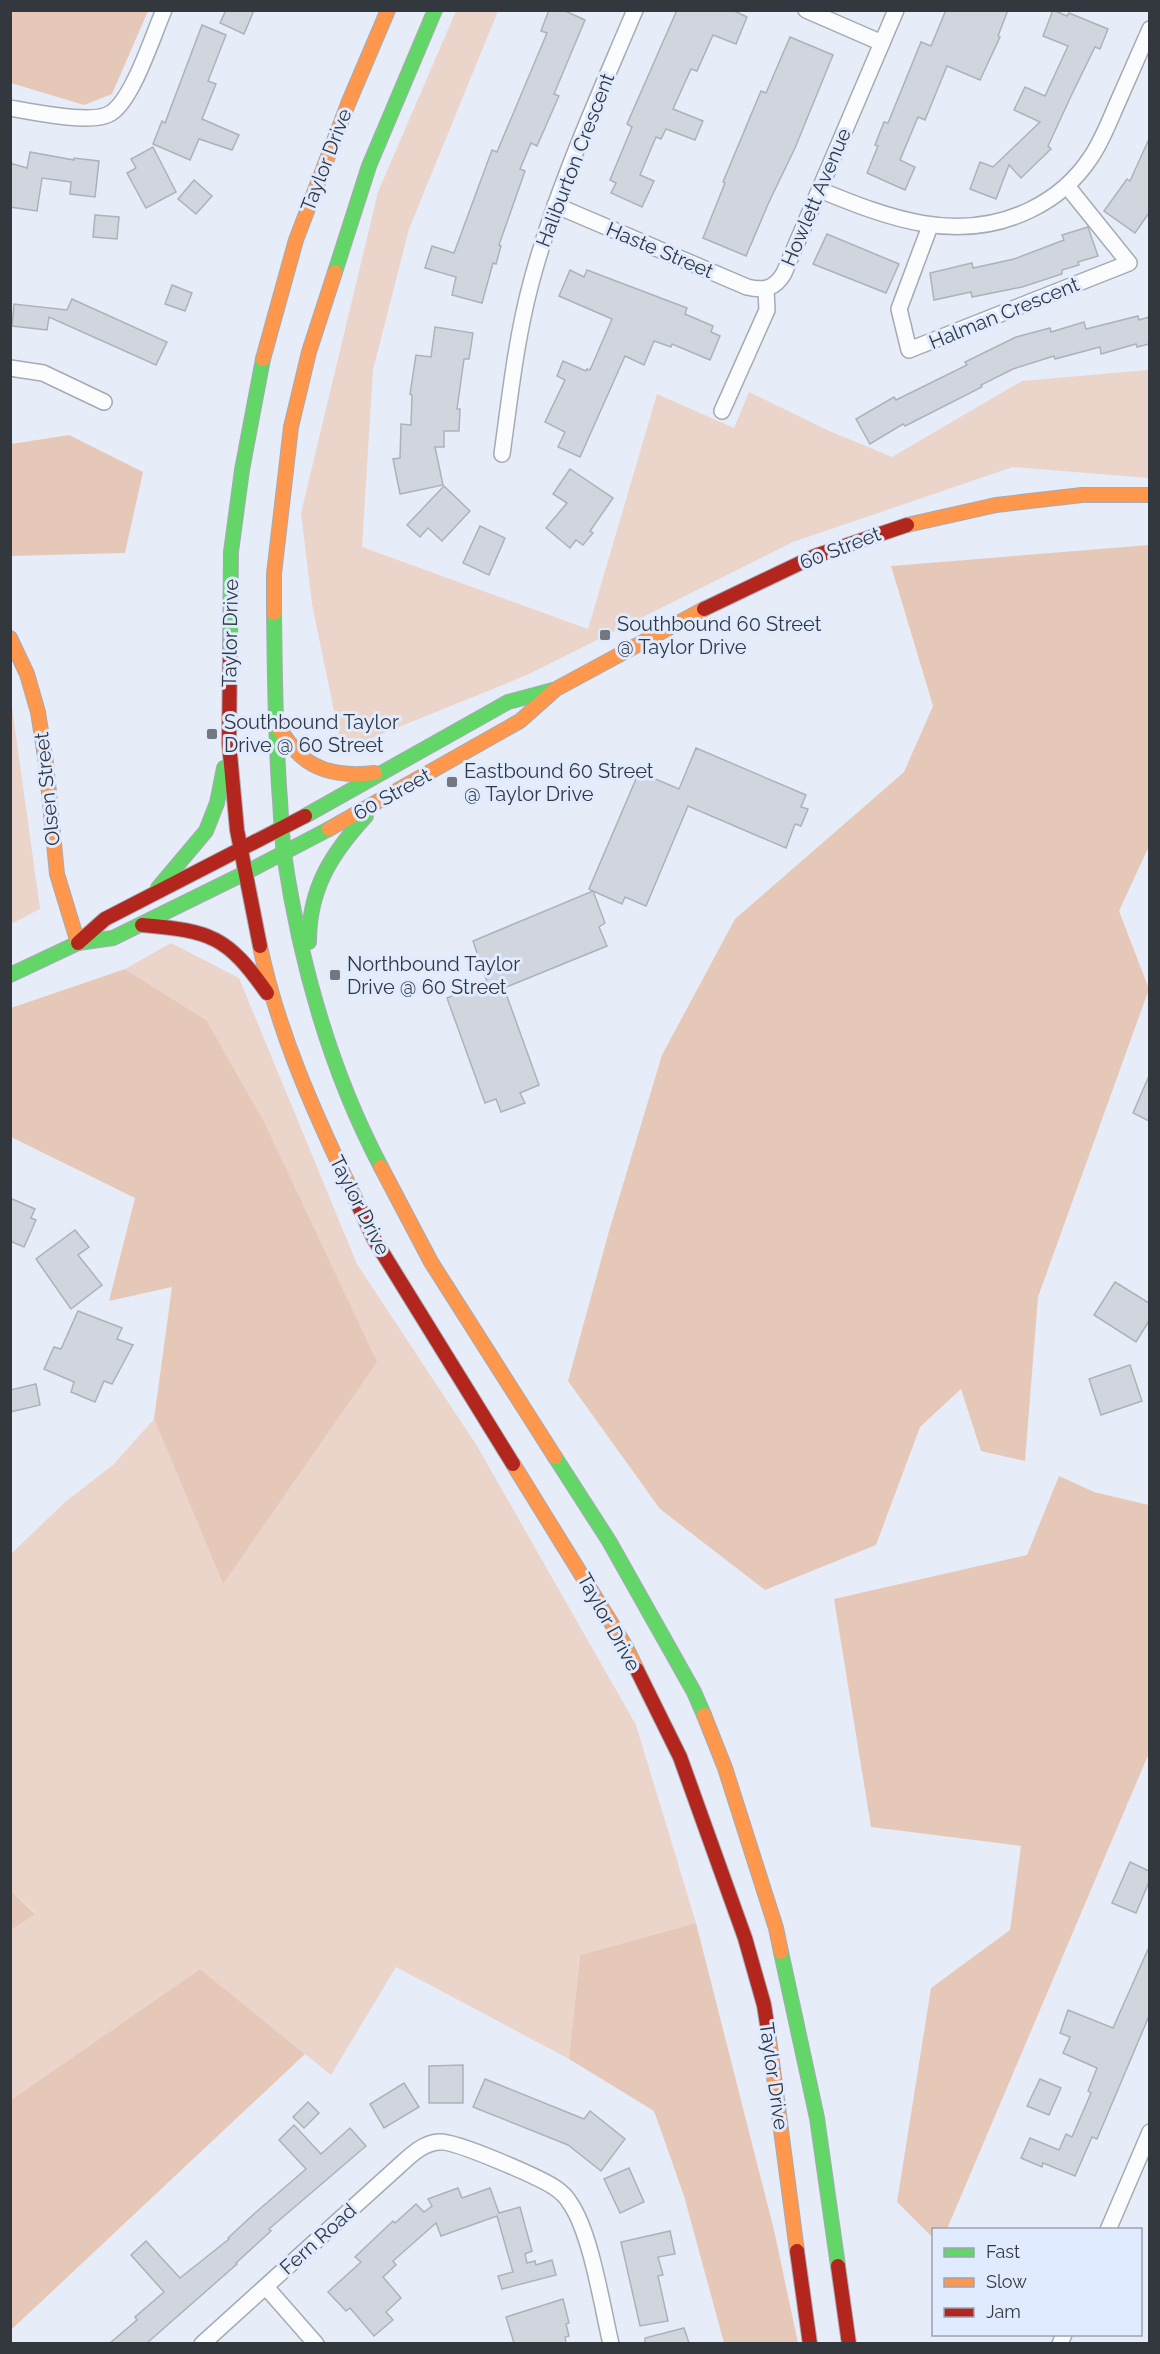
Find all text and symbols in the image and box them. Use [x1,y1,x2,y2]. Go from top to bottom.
street label: Haliburton Crescent [531,69,619,250]
street label: Taylor Drive [295,105,357,215]
street label: Howlett Avenue [776,124,856,270]
street label: Haste Street [603,217,717,283]
street label: Halman Crescent [925,272,1083,354]
street label: 60 Street [796,521,884,574]
street label: Taylor Drive [217,578,243,687]
place label: Southbound 60 Street @ Taylor Drive [617,612,822,659]
marker: Southbound 60 Street @ Taylor Drive [598,628,612,642]
place label: Southbound Taylor Drive @ 60 Street [224,710,399,757]
marker: Southbound Taylor Drive @ 60 Street [205,727,219,741]
street label: Olsen Street [29,731,65,847]
place label: Eastbound 60 Street @ Taylor Drive [464,759,654,806]
street label: 60 Street [349,763,435,825]
marker: Eastbound 60 Street @ Taylor Drive [445,775,459,789]
place label: Northbound Taylor Drive @ 60 Street [347,952,520,999]
marker: Northbound Taylor Drive @ 60 Street [328,968,342,982]
street label: Taylor Drive [325,1151,395,1259]
street label: Taylor Drive [572,1569,646,1675]
street label: Taylor Drive [755,2021,793,2132]
street label: Fern Road [275,2198,361,2280]
legend [932,2228,1142,2336]
text: Fast [986,2241,1020,2262]
text: Slow [986,2271,1027,2292]
text: Jam [986,2301,1021,2322]

